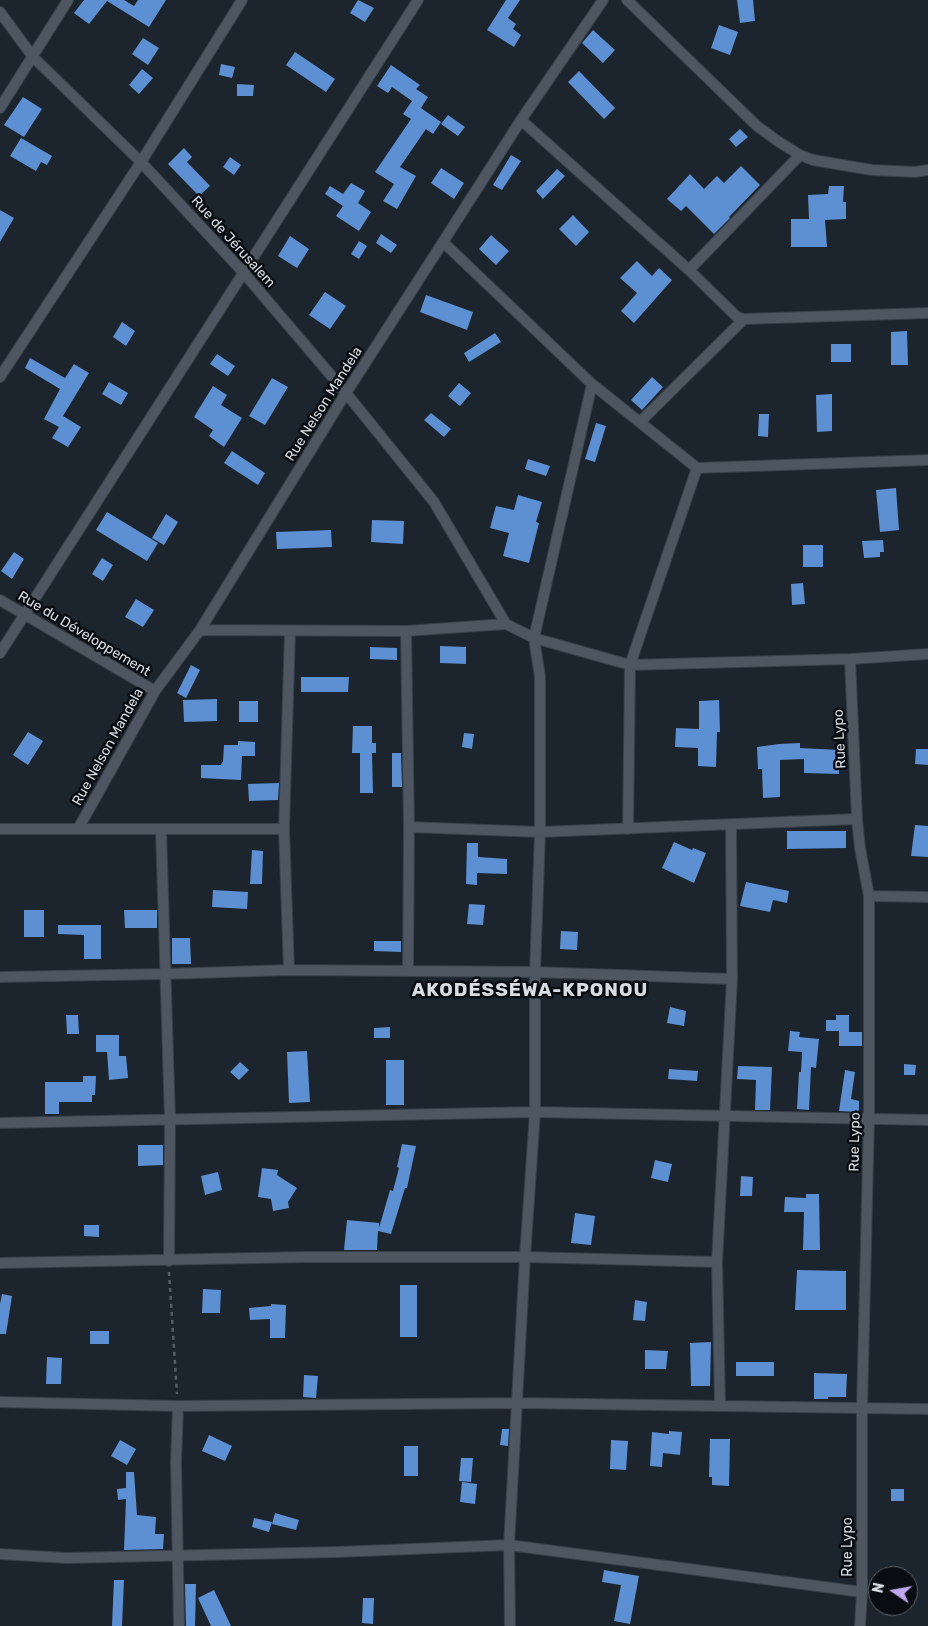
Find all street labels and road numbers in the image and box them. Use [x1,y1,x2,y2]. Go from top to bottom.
street label: Rue de Jérusalem [187,193,279,291]
street label: Rue Nelson Mandela [282,344,366,464]
street label: Rue du Développement [15,588,153,680]
street label: Rue Nelson Mandela [69,685,147,809]
street label: Rue Lypo [830,709,850,769]
street label: Rue Lypo [846,1112,864,1172]
street label: Rue Lypo [840,1517,856,1577]

